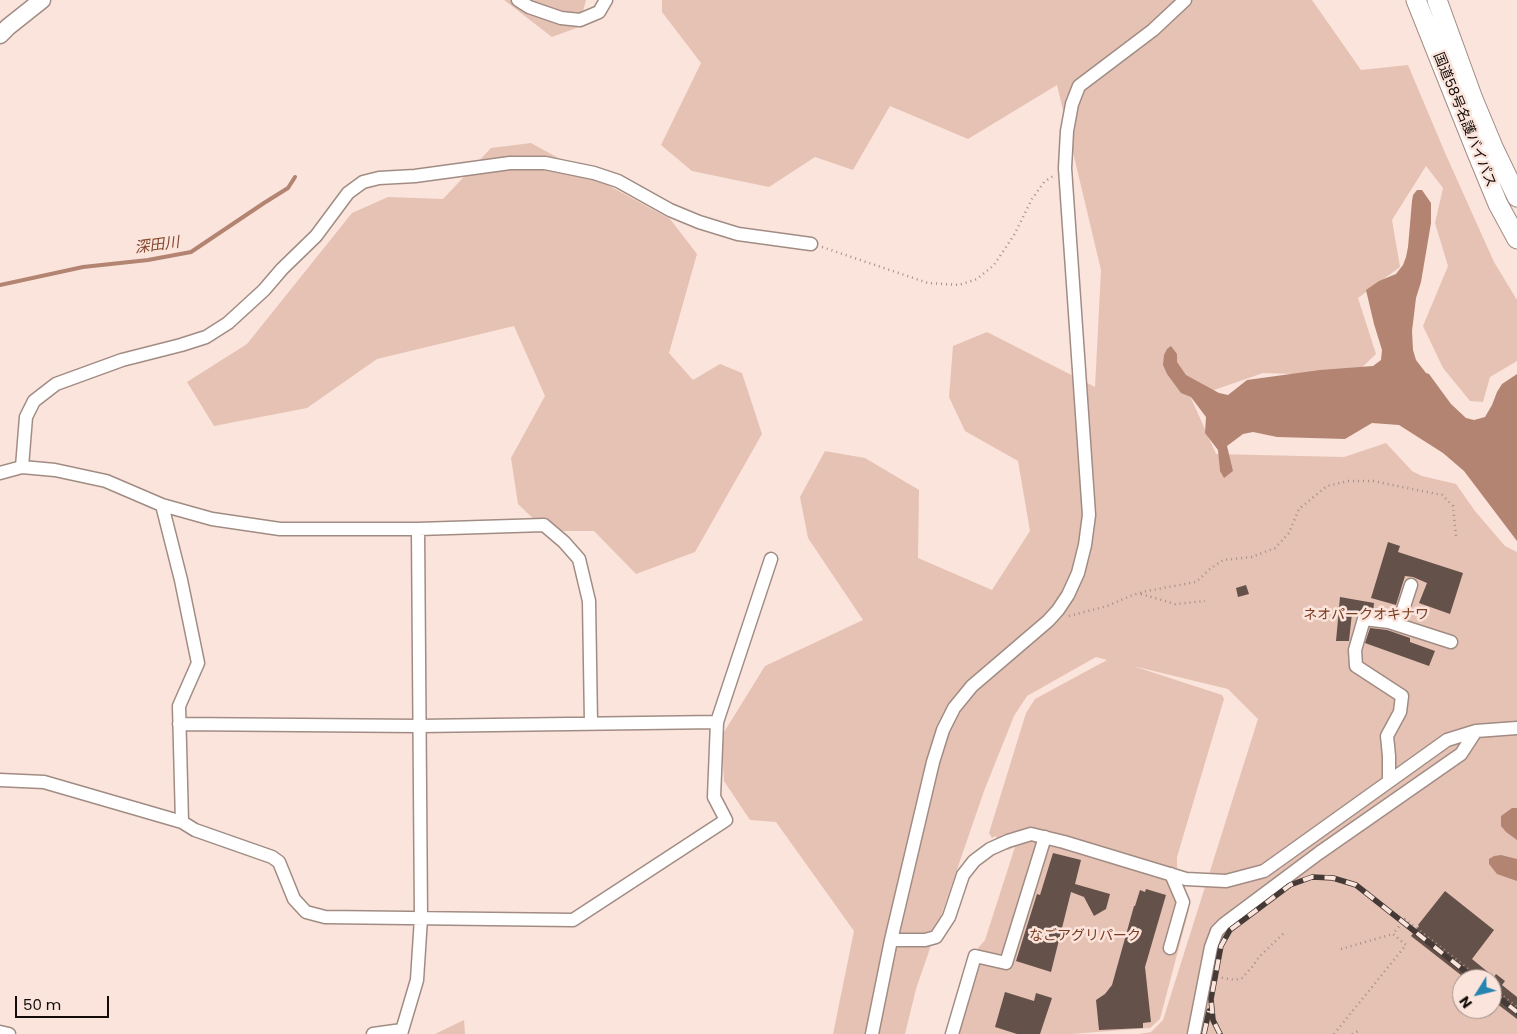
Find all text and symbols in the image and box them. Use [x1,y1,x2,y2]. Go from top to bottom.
street label: 国道58号名護バイパス [1429,50,1499,190]
water label: 深田川 [133,234,181,258]
park label: ネオパークオキナワ [1303,607,1429,623]
park label: なごアグリパーク [1029,928,1141,944]
north arrow [1452,969,1502,1019]
scale bar [18,986,111,1018]
text: N [1454,992,1477,1012]
text: 50 m [23,994,61,1015]

